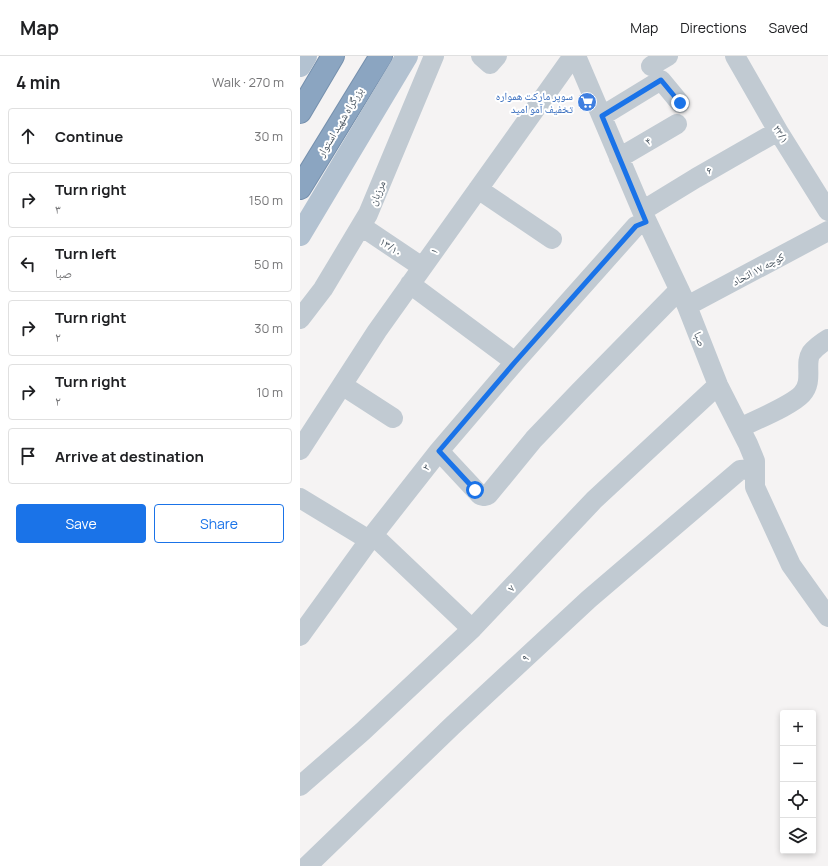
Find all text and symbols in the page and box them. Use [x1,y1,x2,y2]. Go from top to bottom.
text: Map [20,15,59,41]
text: Map [630,18,658,37]
text: Directions [680,18,747,37]
text: Saved [769,18,808,37]
text: 4 min [16,71,60,94]
text: Walk · 270 m [212,73,284,91]
street label: بزرگراه شهید استوار [312,84,366,160]
place label: سوپر مارکت همواره تخفیف آمو امید [496,88,574,116]
supermarket icon: سوپر مارکت همواره تخفیف آمو امید [576,91,598,113]
route end [671,94,689,112]
street label: ۲۳/۱ [770,122,793,146]
icon: ahead [17,125,39,147]
text: Continue [55,126,123,147]
text: 30 m [254,127,283,145]
street label: ۴ [642,133,654,148]
street label: ۶ [703,162,715,177]
street label: مرزبان [365,178,389,208]
text: Turn right [55,179,126,200]
icon: right [17,189,39,211]
text: 150 m [249,191,283,209]
text: ۳ [55,200,61,218]
street label: ۱۳/۱۰ [377,234,405,260]
text: Turn left [55,243,117,264]
street label: ۱ [426,244,441,257]
street label: کوچه ۱۷ اتحاد [729,248,787,289]
icon: left [17,253,39,275]
text: 50 m [254,255,283,273]
text: صبا [55,264,72,282]
text: Turn right [55,307,126,328]
icon: right [17,317,39,339]
text: 30 m [254,319,283,337]
text: ۲ [55,328,61,346]
street label: صبا [691,329,710,348]
text: Turn right [55,371,126,392]
icon: right [17,381,39,403]
text: 10 m [256,383,283,401]
text: ۲ [55,392,61,410]
icon: arrive [17,445,39,467]
text: Arrive at destination [55,446,204,467]
street label: ۳ [418,460,433,473]
route start [466,481,484,499]
button: Save [16,504,146,543]
button: Share [154,504,284,543]
street label: ۷ [503,581,518,595]
street label: ۹ [518,650,532,665]
map controls [780,710,816,854]
button: + [780,710,816,746]
button: − [780,746,816,782]
button: locate [780,782,816,818]
button: layers [780,818,816,854]

